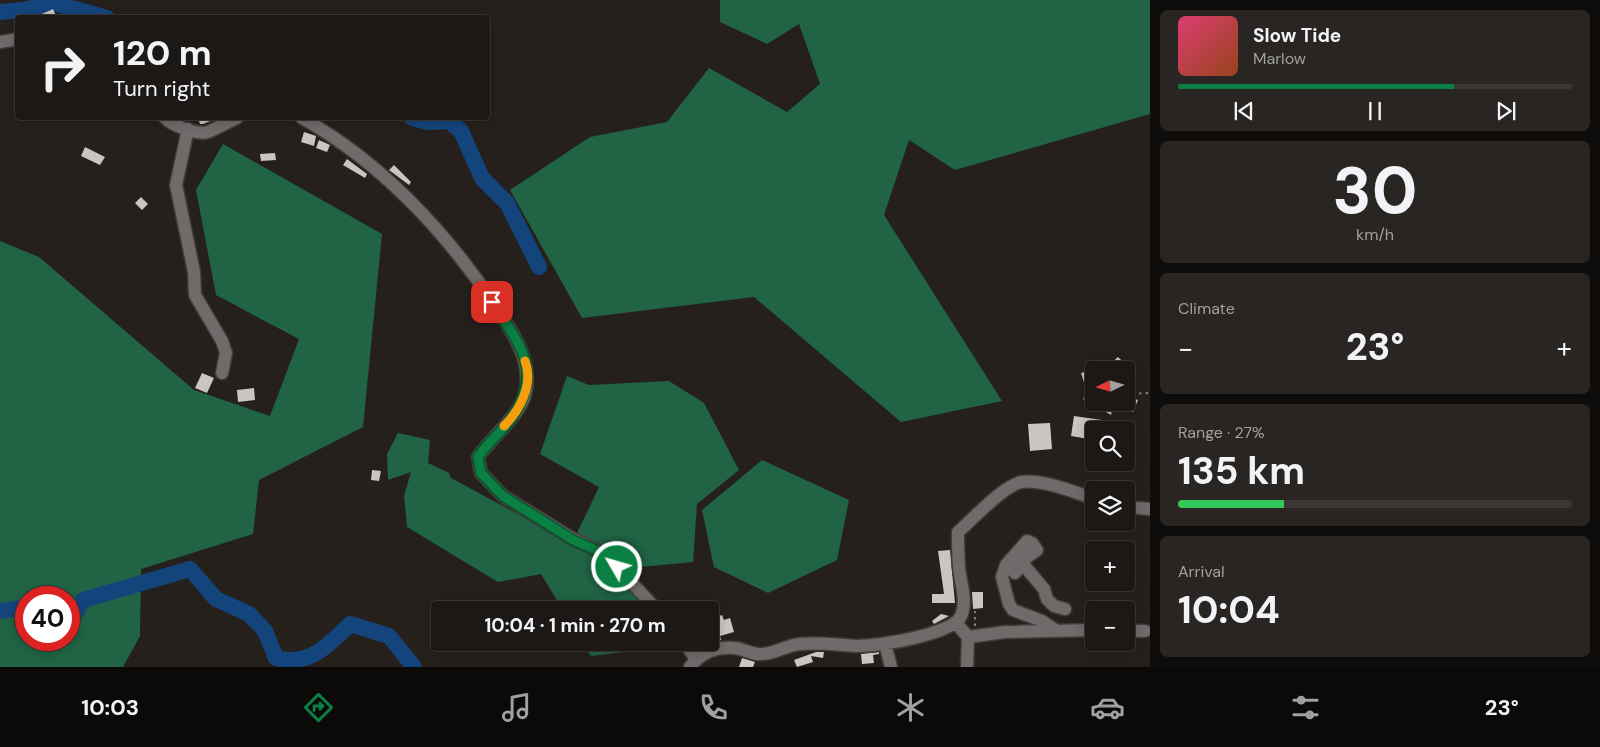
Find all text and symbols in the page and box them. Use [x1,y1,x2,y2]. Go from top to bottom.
text: Slow Tide [1253,23,1341,48]
text: 120 m [113,30,212,76]
icon: right [30,35,95,100]
text: Marlow [1253,48,1306,69]
text: Turn right [113,74,210,103]
icon: previous [1230,97,1258,125]
icon: pause [1361,97,1389,125]
icon: next [1492,97,1520,125]
text: 30 [1333,149,1417,233]
text: km/h [1356,224,1394,245]
pin [471,281,513,323]
icon: arrive [478,288,506,316]
text: Climate [1178,298,1235,319]
text: 23° [1346,322,1404,372]
text: − [1178,330,1193,367]
text: + [1557,330,1572,367]
north arrow [1085,361,1135,411]
map controls [1085,361,1135,651]
button: search [1085,421,1135,471]
text: Range · 27% [1178,422,1265,443]
text: 135 km [1178,446,1305,496]
button: layers [1085,481,1135,531]
position arrow [590,540,642,592]
button: + [1085,541,1135,591]
text: Arrival [1178,561,1225,582]
text: 10:04 [1178,585,1280,635]
speed limit sign: 40 [15,586,80,651]
button: − [1085,601,1135,651]
text: 10:04 · 1 min · 270 m [484,613,666,638]
icon: directions [301,690,336,725]
icon: music [499,690,534,725]
icon: phone [696,690,731,725]
icon: climate [893,690,928,725]
icon: car [1090,690,1125,725]
icon: filters [1288,690,1323,725]
text: 10:03 [81,693,139,722]
text: 23° [1485,693,1519,722]

